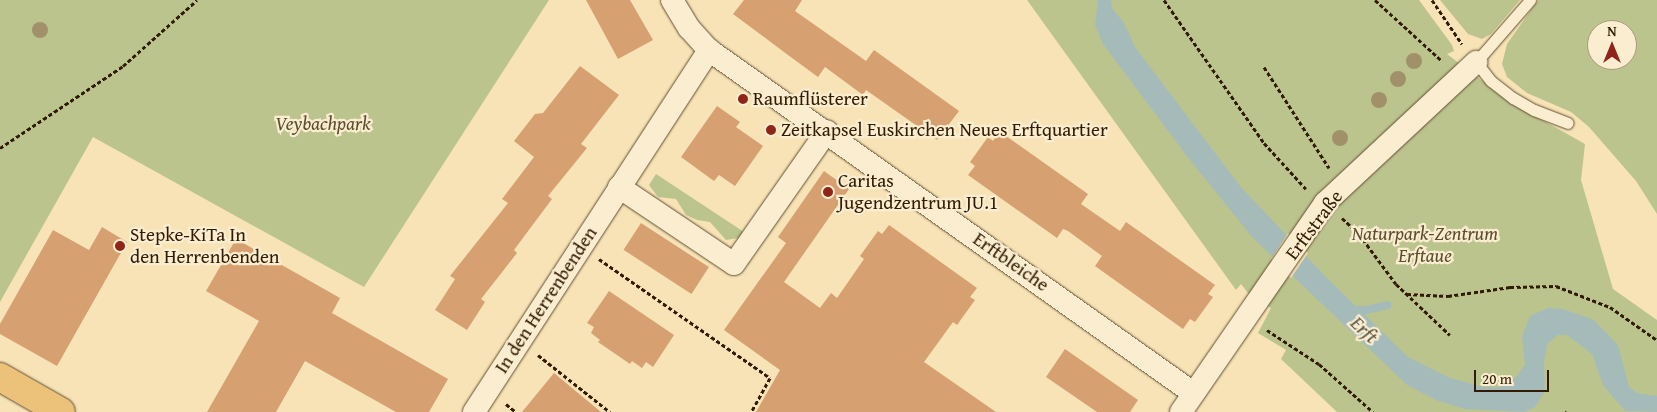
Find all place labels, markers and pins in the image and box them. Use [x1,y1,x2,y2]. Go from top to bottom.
place label: Raumflüsterer [753,88,868,110]
marker: Raumflüsterer [737,93,749,105]
place label: Zeitkapsel Euskirchen Neues Erftquartier [781,119,1108,141]
marker: Zeitkapsel Euskirchen Neues Erftquartier [765,124,777,136]
place label: Caritas Jugendzentrum JU.1 [838,170,998,214]
marker: Caritas Jugendzentrum JU.1 [822,186,834,198]
place label: Stepke-KiTa In den Herrenbenden [130,224,280,268]
marker: Stepke-KiTa In den Herrenbenden [114,240,126,252]

